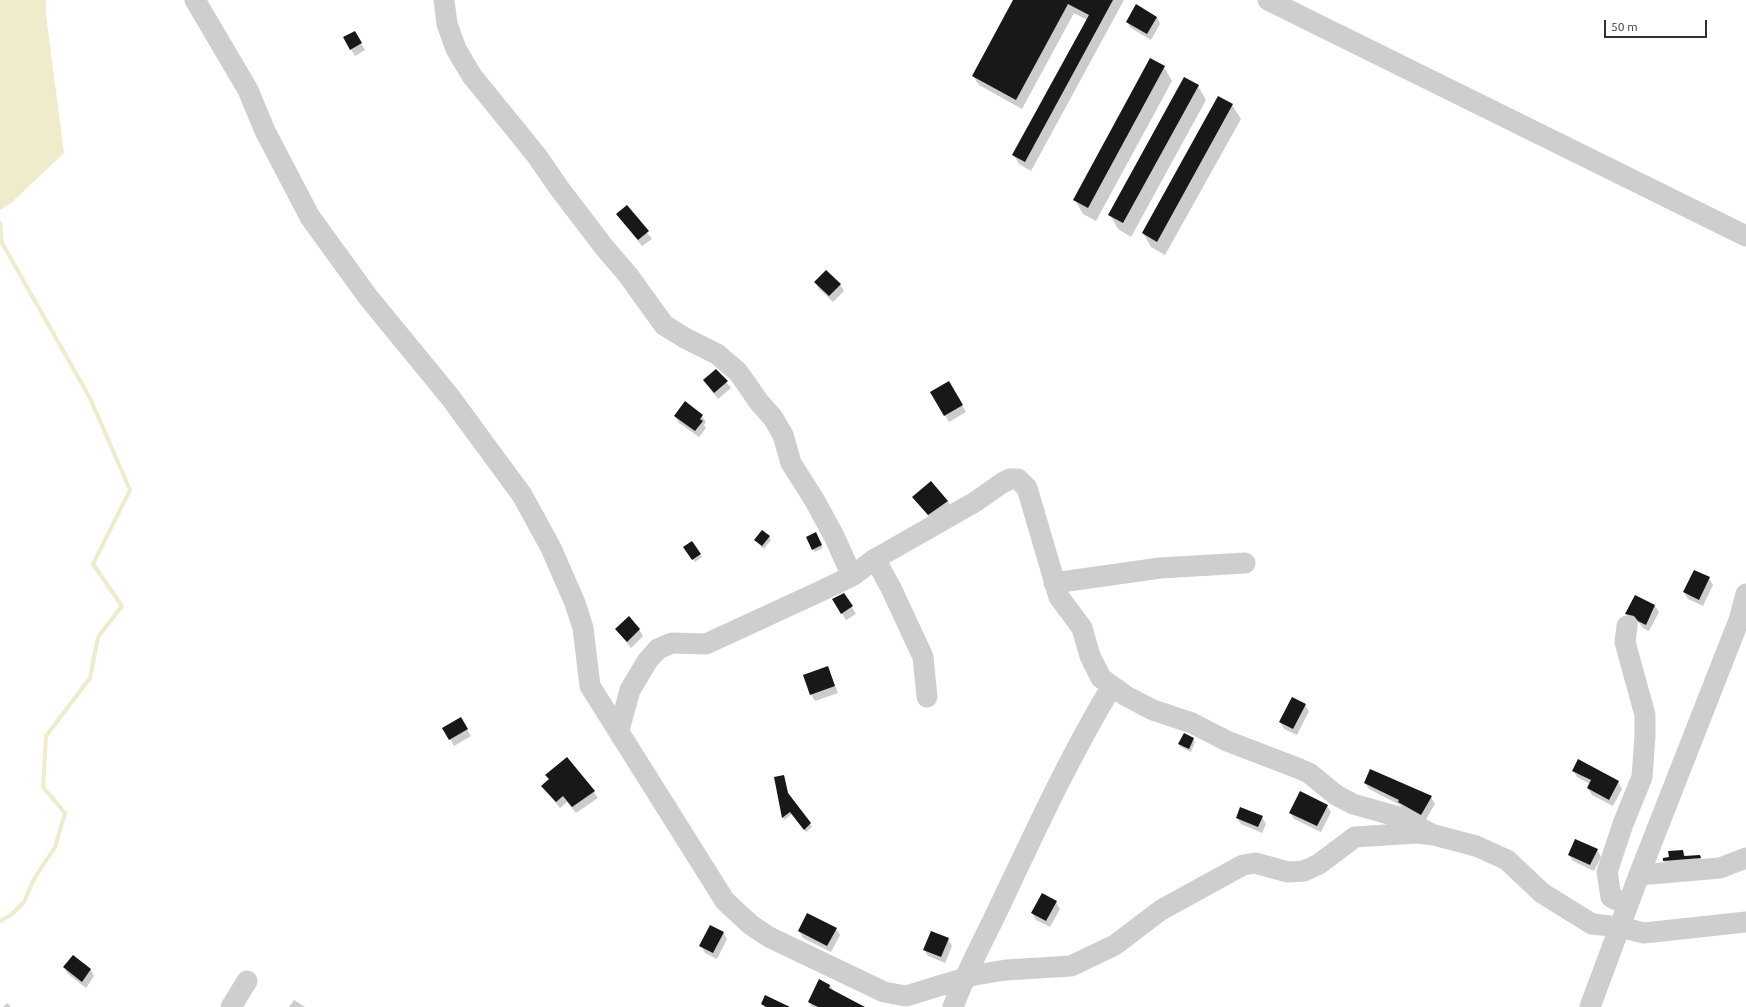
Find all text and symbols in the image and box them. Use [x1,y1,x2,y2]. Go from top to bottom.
scale bar [1606,12,1709,38]
text: 50 m [1611,20,1638,33]

